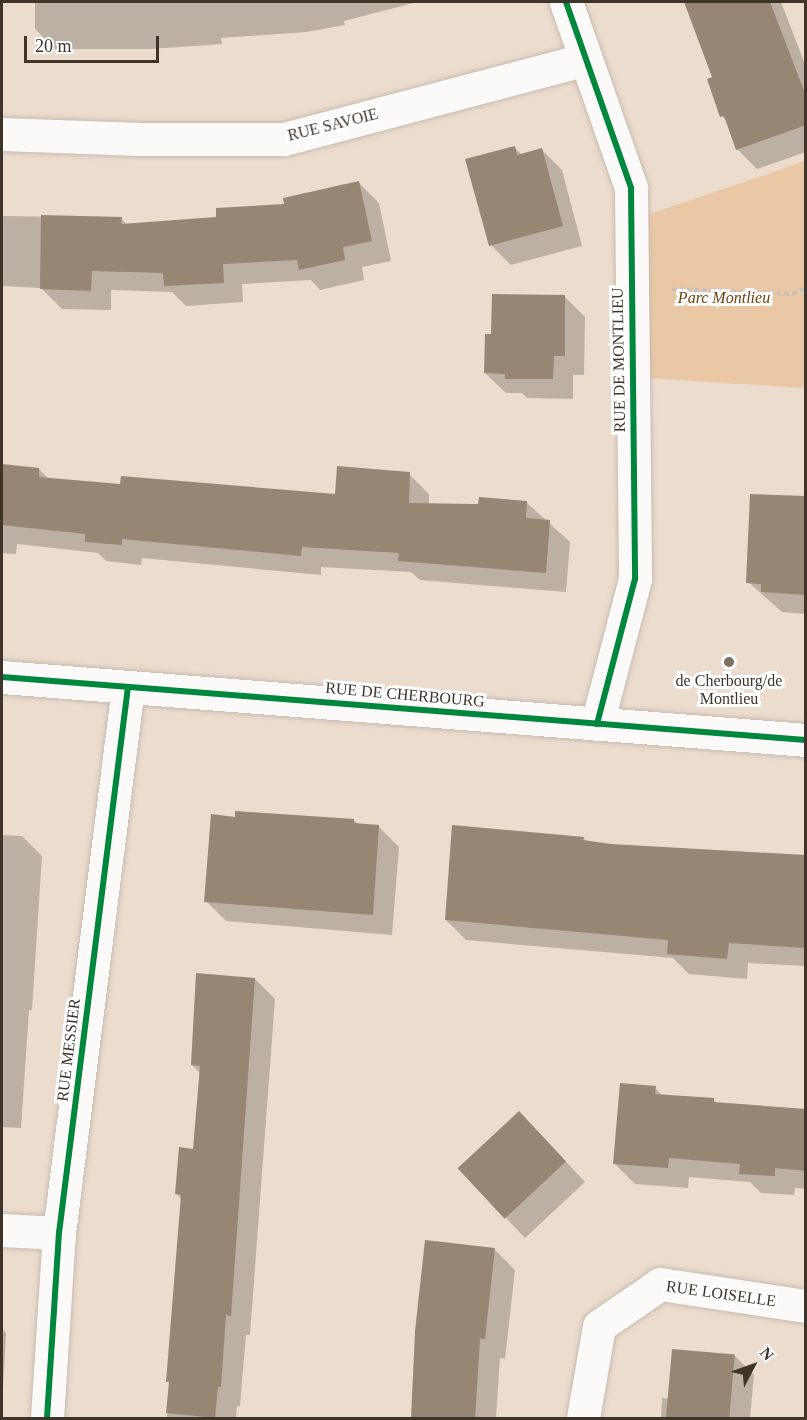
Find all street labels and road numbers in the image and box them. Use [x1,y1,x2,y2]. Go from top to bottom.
street label: RUE SAVOIE [286,104,380,146]
street label: RUE DE MONTLIEU [608,287,630,433]
street label: RUE DE CHERBOURG [324,678,486,712]
street label: RUE MESSIER [53,997,85,1103]
street label: RUE LOISELLE [665,1277,777,1311]

